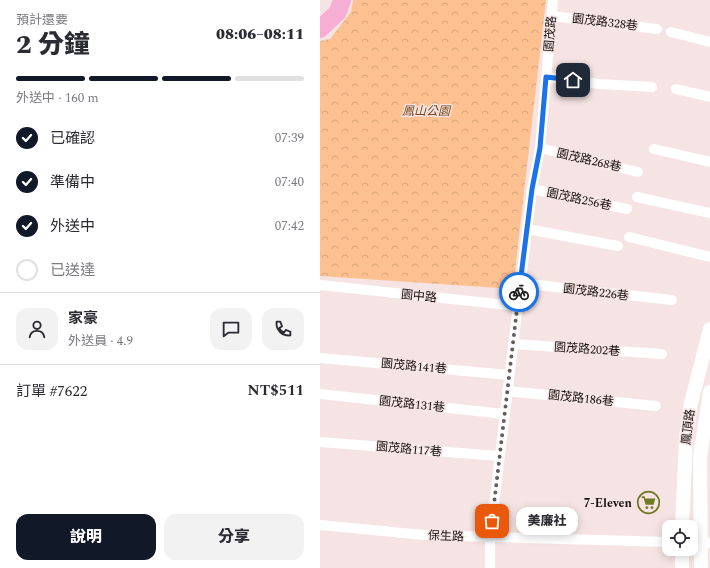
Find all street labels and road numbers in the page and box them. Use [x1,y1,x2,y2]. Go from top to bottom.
street label: 園茂路328巷 [571,9,639,36]
street label: 園茂路 [539,15,562,53]
street label: 園茂路268巷 [555,144,623,177]
street label: 園茂路256巷 [545,183,613,216]
street label: 園茂路226巷 [562,279,630,306]
street label: 園中路 [400,285,438,308]
street label: 園茂路202巷 [553,338,621,361]
street label: 園茂路141巷 [380,354,448,379]
street label: 園茂路186巷 [547,386,615,411]
street label: 園茂路131巷 [378,392,446,417]
street label: 鳳頂路 [677,408,700,446]
street label: 園茂路117巷 [375,437,443,462]
street label: 保生路 [428,526,464,547]

